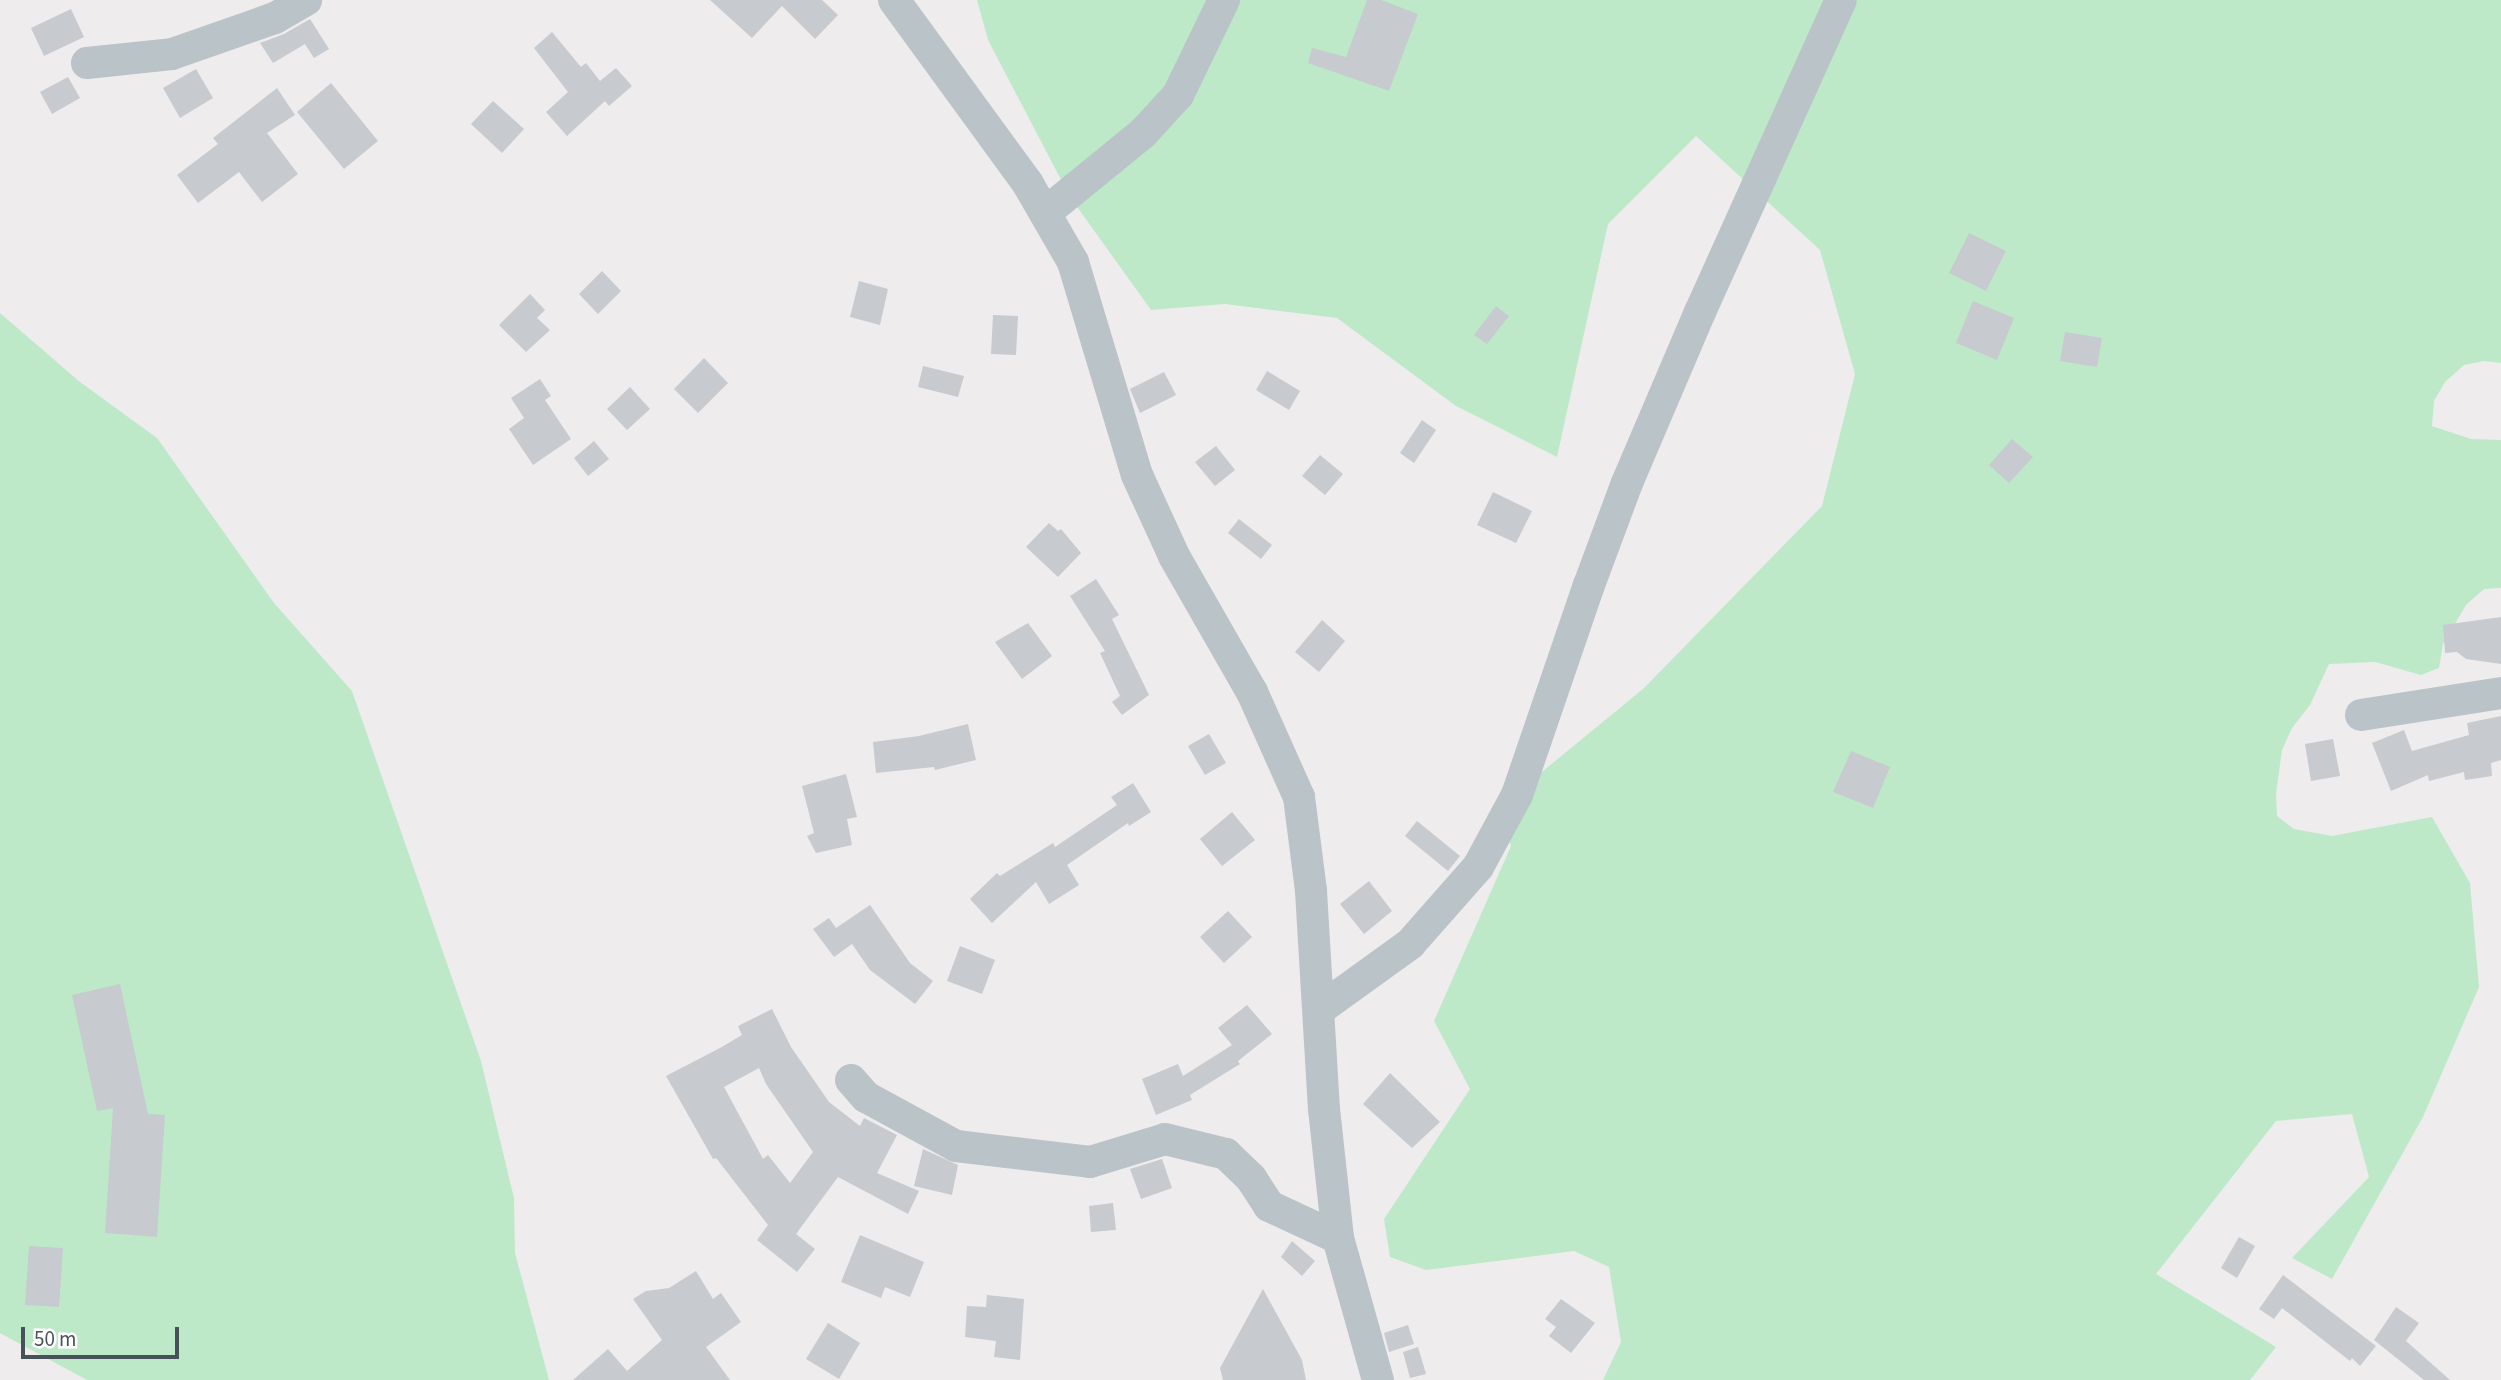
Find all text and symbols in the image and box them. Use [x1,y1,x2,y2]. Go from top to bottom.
scale bar [24,1314,182,1358]
text: 50 m [34,1324,76,1354]

